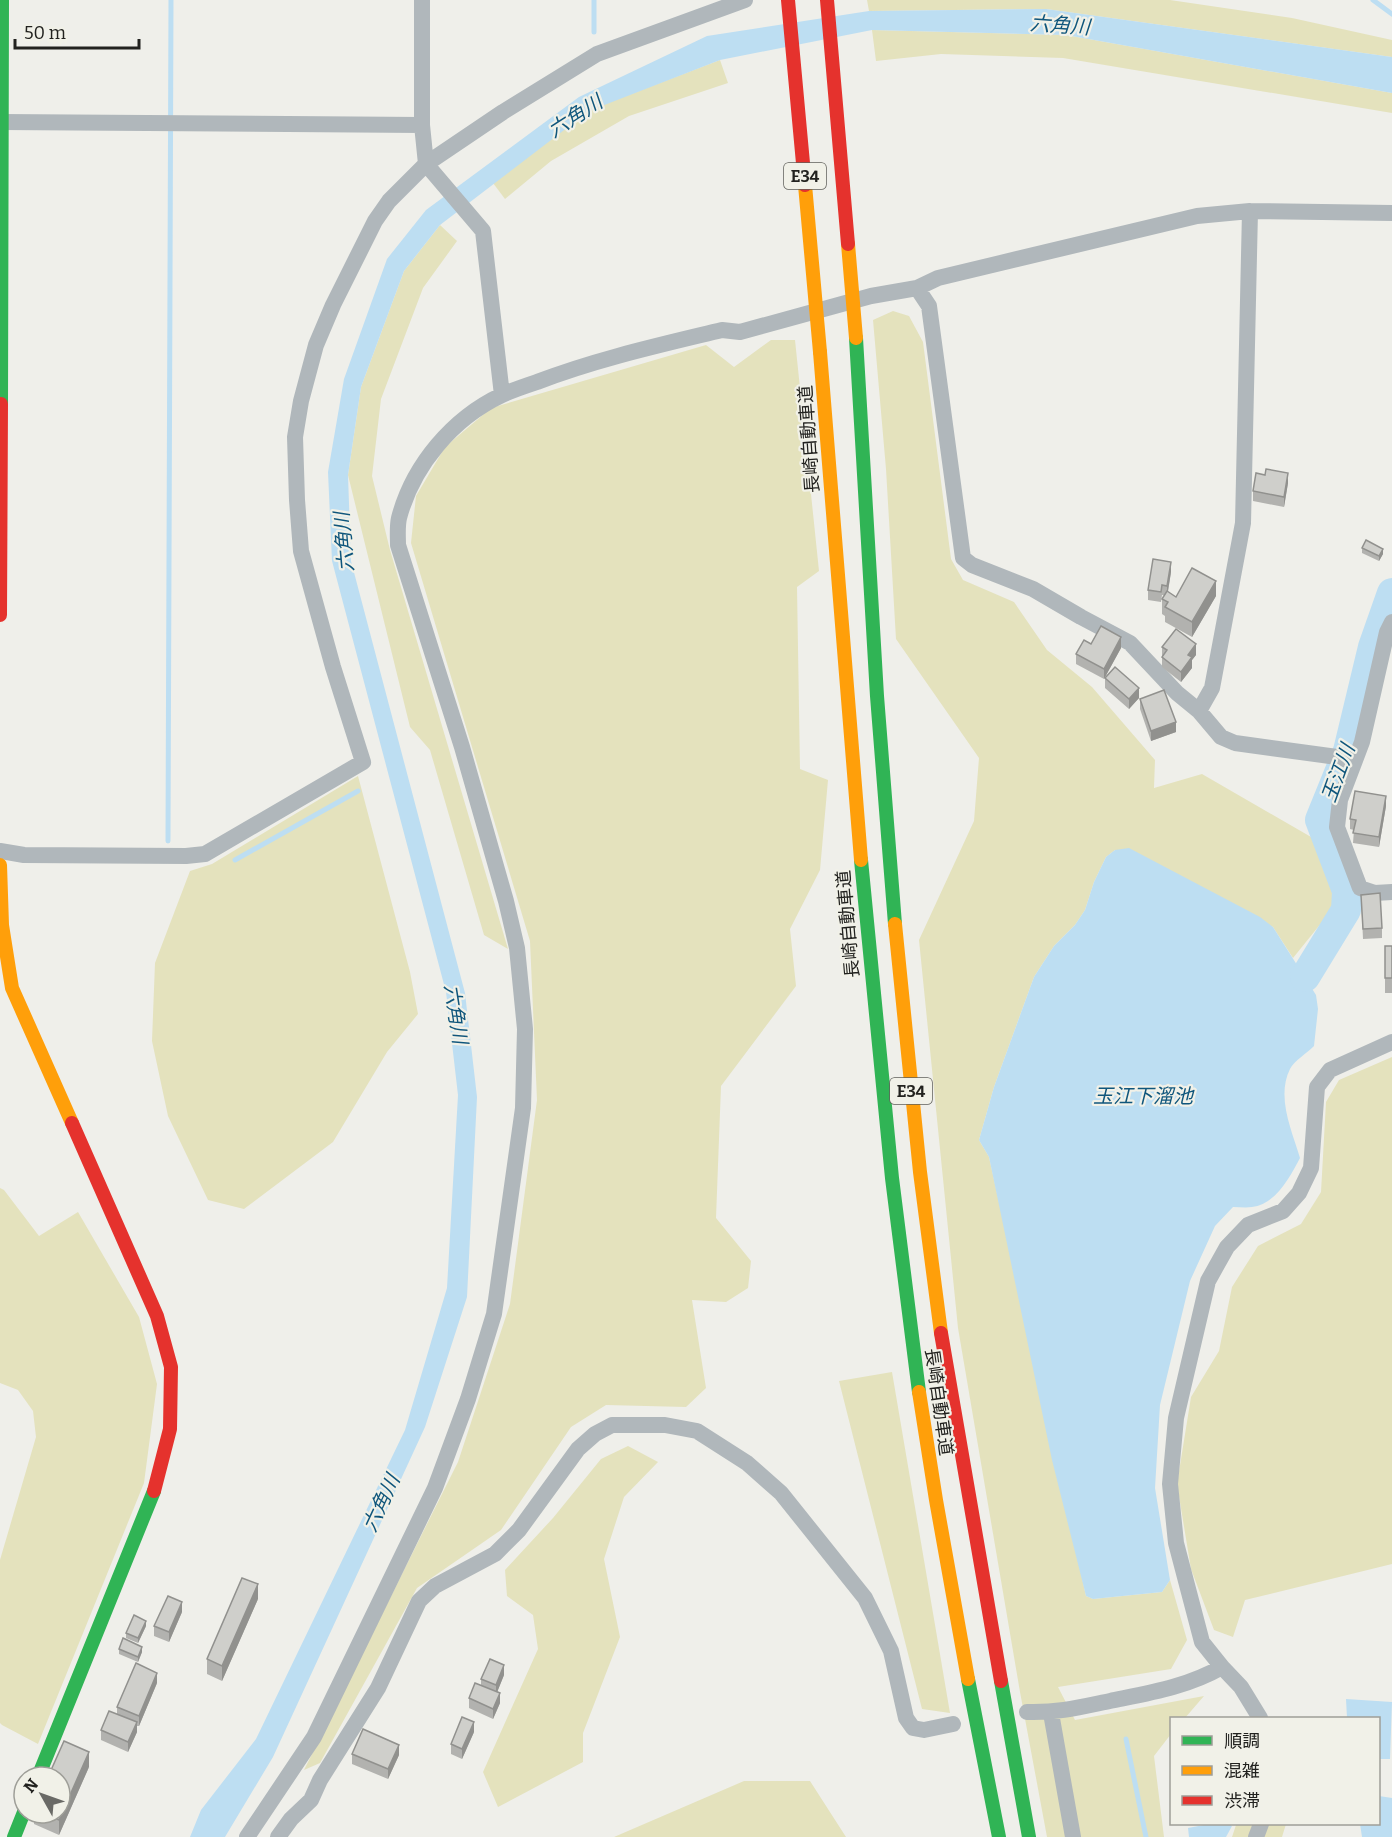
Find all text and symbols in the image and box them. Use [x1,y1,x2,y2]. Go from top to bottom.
water label: 六角川 [1029,11,1093,39]
scale bar [15,12,140,50]
text: 50 m [24,22,66,44]
water label: 六角川 [543,89,608,142]
road number: E34 [784,163,826,189]
street label: 長崎自動車道 [794,384,824,494]
water label: 六角川 [329,509,359,573]
water label: 玉江川 [1316,739,1360,805]
street label: 長崎自動車道 [832,869,864,979]
water label: 六角川 [439,982,473,1047]
road number: E34 [890,1078,932,1104]
water label: 玉江下溜池 [1093,1084,1195,1108]
street label: 長崎自動車道 [921,1347,957,1457]
water label: 六角川 [357,1469,405,1535]
legend [1170,1717,1380,1825]
text: 順調 [1224,1730,1260,1752]
text: 混雑 [1224,1760,1260,1782]
north arrow [12,1765,72,1825]
text: N [20,1775,42,1797]
text: 渋滞 [1224,1790,1260,1812]

